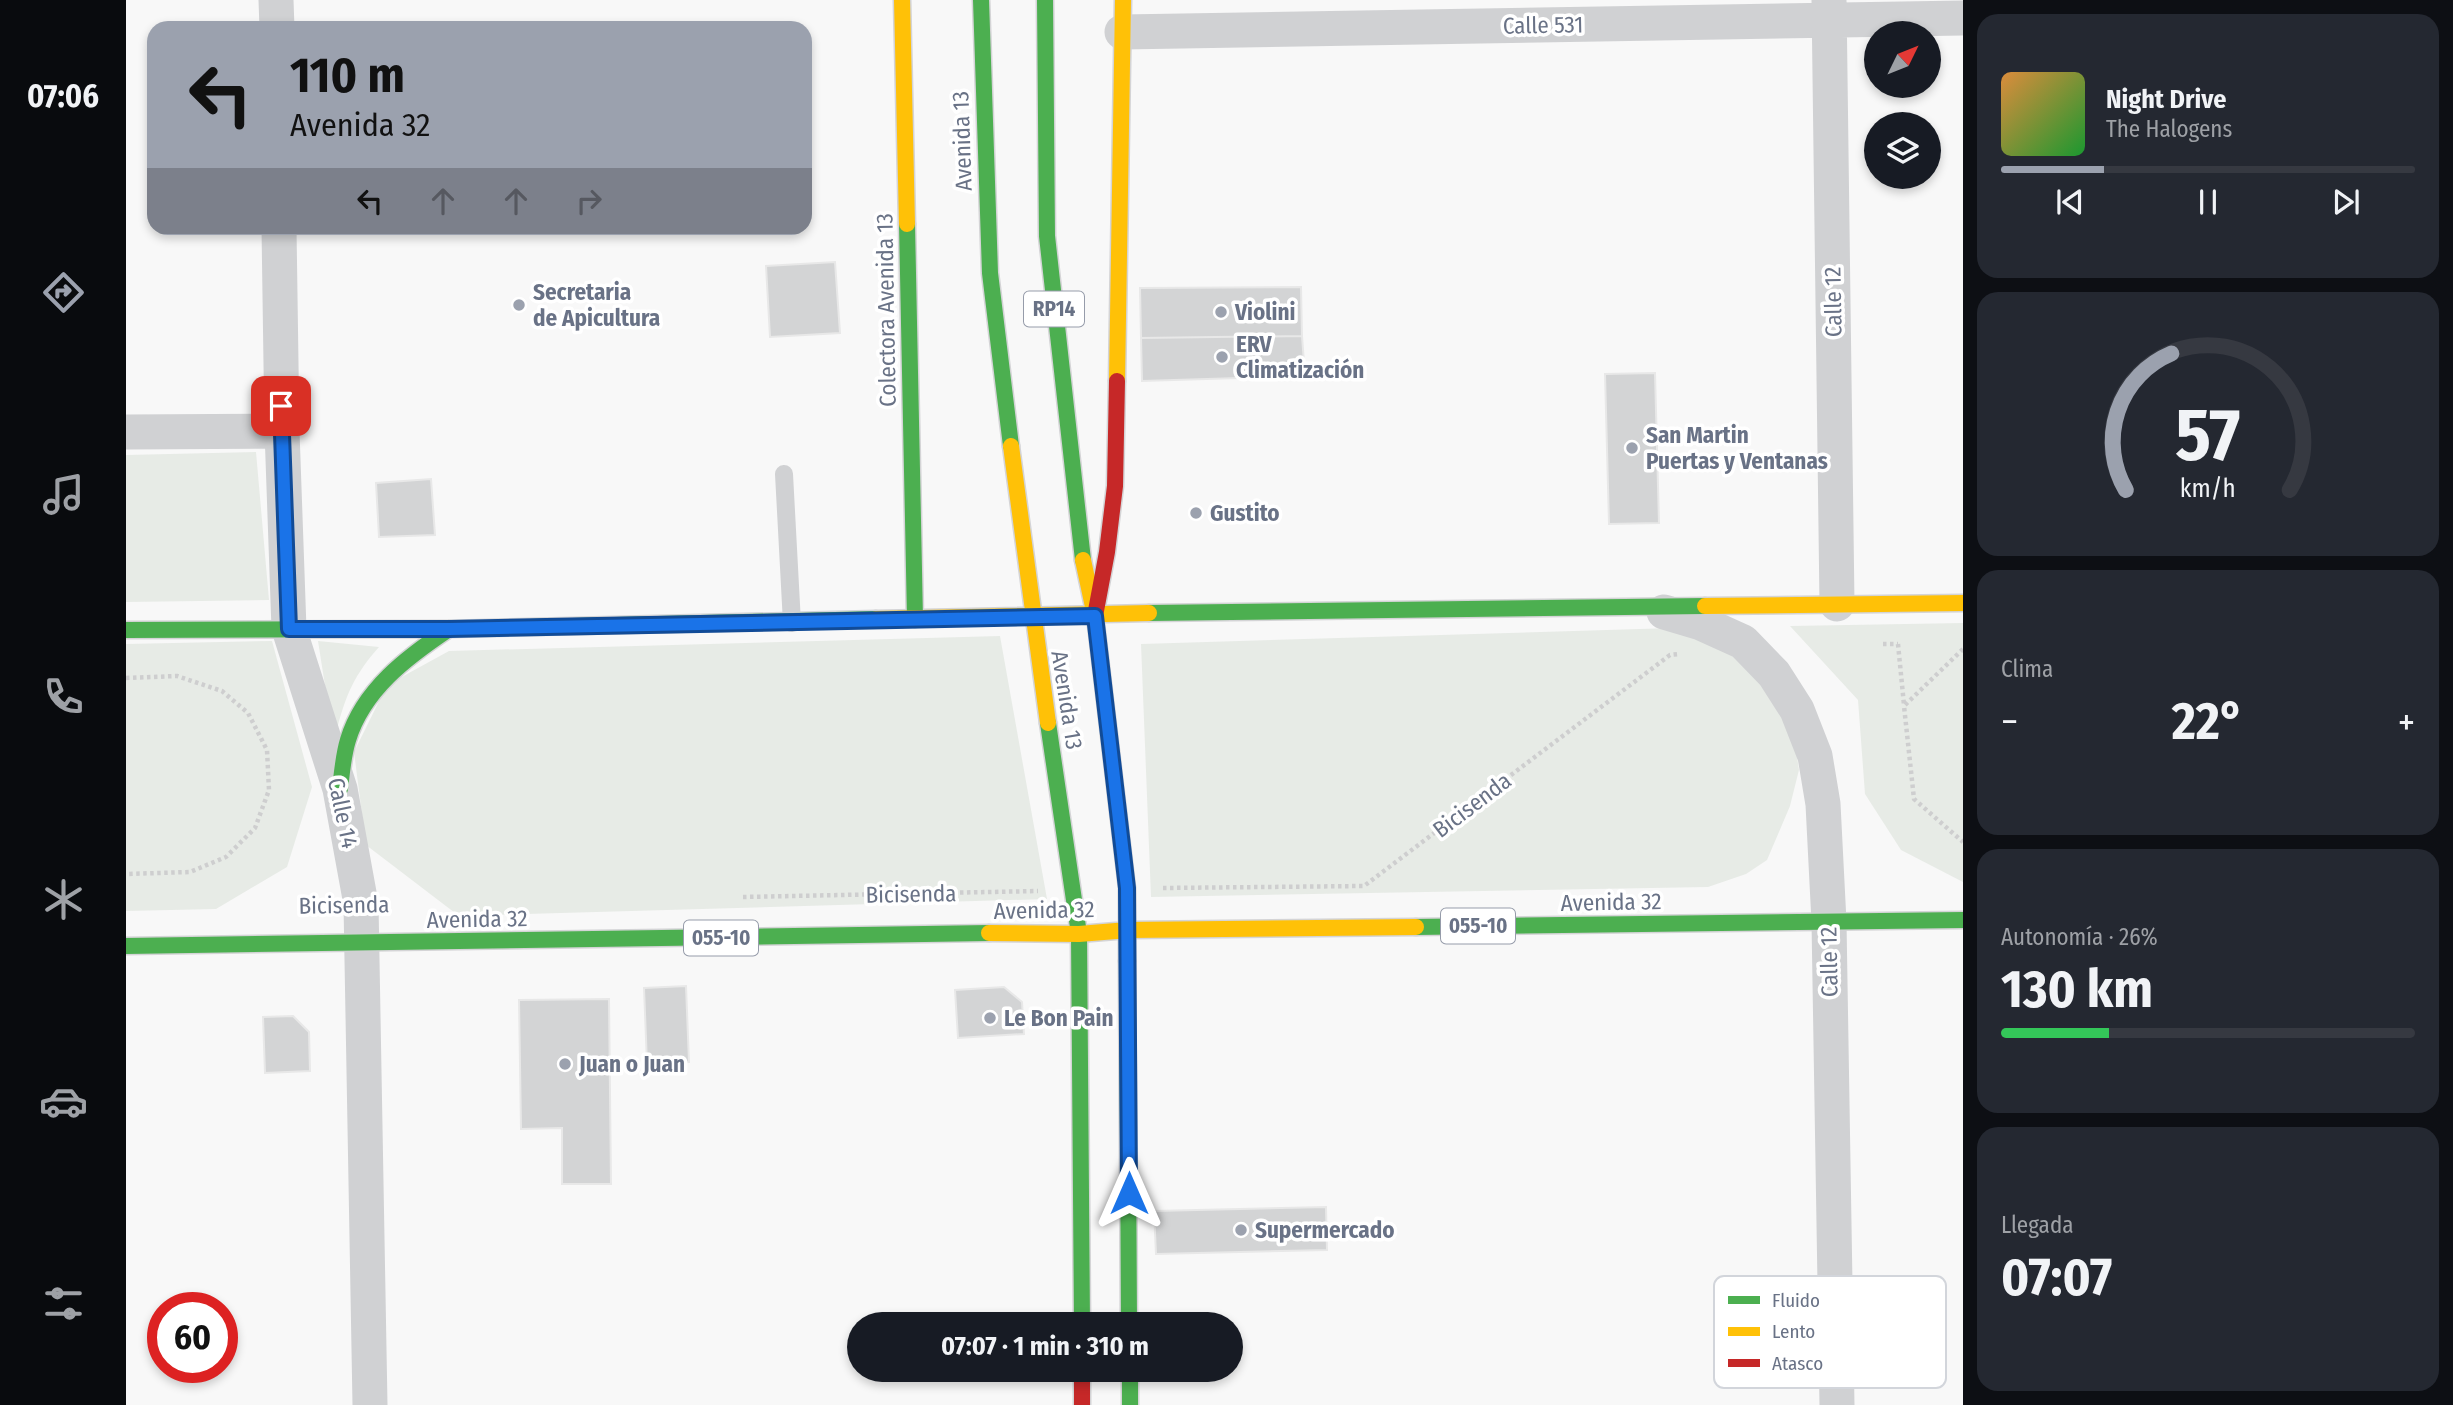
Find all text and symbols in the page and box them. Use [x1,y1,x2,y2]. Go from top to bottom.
street label: Calle 531 [1503,10,1583,40]
north arrow [1864,21,1941,98]
map controls [1864,21,1941,189]
text: 110 m [290,46,405,105]
icon: left [175,49,266,140]
text: 07:06 [27,77,99,115]
text: Night Drive [2106,84,2226,115]
street label: Avenida 13 [946,91,978,191]
text: Avenida 32 [290,106,430,144]
button: layers [1864,112,1941,189]
text: The Halogens [2106,115,2232,143]
icon: left [351,182,389,220]
icon: ahead [424,182,462,220]
icon: ahead [497,182,535,220]
icon: right [570,182,608,220]
icon: previous [2051,183,2089,221]
icon: pause [2189,183,2227,221]
icon: next [2327,183,2365,221]
street label: Colectora Avenida 13 [870,213,902,407]
street label: Calle 12 [1818,267,1848,337]
icon: directions [39,268,88,317]
place label: Secretaria de Apicultura [533,278,660,332]
road number: RP14 [1024,292,1084,326]
marker: Secretaria de Apicultura [511,297,527,313]
place label: Violini [1234,298,1296,326]
marker: Violini [1213,304,1229,320]
place label: ERV Climatización [1236,330,1364,384]
marker: ERV Climatización [1214,349,1230,365]
pin [251,376,311,436]
icon: arrive [262,387,300,425]
text: 57 [2175,393,2241,480]
place label: San Martin Puertas y Ventanas [1646,421,1828,475]
marker: San Martin Puertas y Ventanas [1624,440,1640,456]
icon: music [39,470,88,519]
text: km/h [2180,474,2236,504]
place label: Gustito [1210,499,1280,527]
marker: Gustito [1188,505,1204,521]
street label: Avenida 13 [1045,648,1089,752]
text: Clima [2001,655,2053,683]
icon: phone [39,672,88,721]
text: 22° [2172,690,2244,753]
text: − [2001,699,2018,745]
text: + [2398,699,2415,745]
street label: Bicisenda [1427,766,1517,844]
street label: Calle 14 [322,775,364,851]
icon: climate [39,875,88,924]
street label: Bicisenda [865,879,957,909]
street label: Avenida 32 [1560,887,1662,917]
street label: Bicisenda [298,890,390,920]
street label: Avenida 32 [993,895,1095,925]
street label: Avenida 32 [426,904,528,934]
road number: 055-10 [1441,908,1515,944]
road number: 055-10 [684,920,758,956]
text: Autonomía · 26% [2001,923,2158,951]
street label: Calle 12 [1814,927,1844,997]
text: 130 km [2001,958,2153,1021]
place label: Le Bon Pain [1004,1004,1114,1032]
marker: Le Bon Pain [982,1010,998,1026]
place label: Juan o Juan [578,1050,685,1078]
marker: Juan o Juan [557,1056,573,1072]
icon: car [39,1077,88,1126]
position arrow [1092,1156,1166,1230]
text: Llegada [2001,1211,2073,1239]
place label: Supermercado [1255,1216,1394,1244]
marker: Supermercado [1233,1222,1249,1238]
text: 07:07 [2001,1246,2112,1309]
legend [1714,1276,1946,1388]
icon: filters [39,1279,88,1328]
text: Fluido [1772,1289,1820,1312]
speed limit sign: 60 [147,1292,238,1383]
text: Lento [1772,1320,1815,1343]
text: 07:07 · 1 min · 310 m [941,1331,1149,1362]
text: Atasco [1772,1352,1823,1375]

